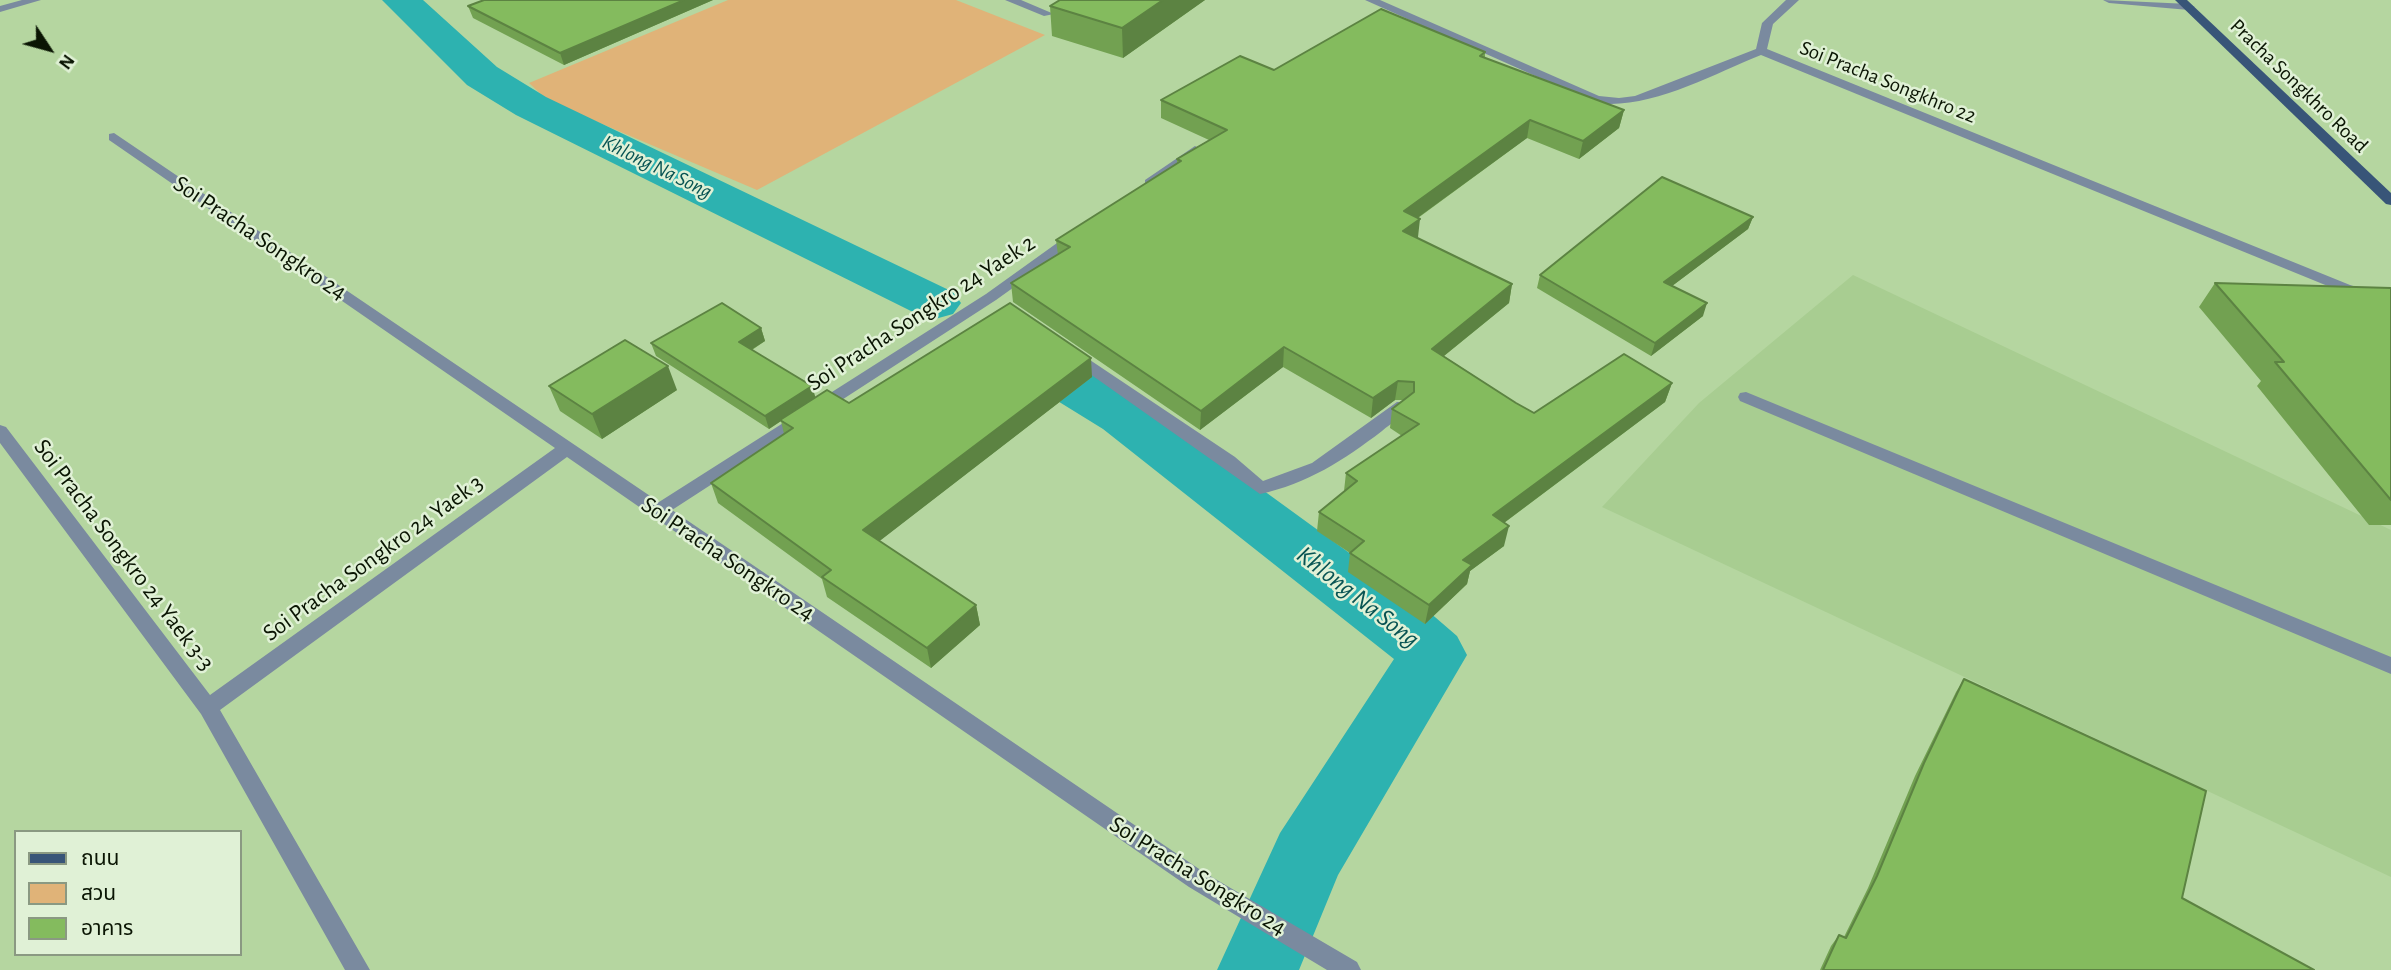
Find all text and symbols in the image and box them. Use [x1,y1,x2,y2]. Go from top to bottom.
north arrow [14,14,84,84]
street label: Pracha Songkhro Road [2225,14,2373,158]
street label: Soi Pracha Songkhro 22 [1796,35,1980,129]
text: N [55,51,78,73]
water label: Khlong Na Song [598,130,716,204]
street label: Soi Pracha Songkro 24 [168,169,352,307]
street label: Soi Pracha Songkro 24 Yaek 2 [801,228,1041,398]
street label: Soi Pracha Songkro 24 Yaek 3-3 [27,434,221,676]
street label: Soi Pracha Songkro 24 Yaek 3 [257,468,489,648]
street label: Soi Pracha Songkro 24 [636,490,820,628]
water label: Khlong Na Song [1290,539,1426,655]
street label: Soi Pracha Songkro 24 [1104,810,1292,942]
legend [14,830,242,956]
text: ถนน [81,848,119,869]
text: สวน [81,883,116,904]
text: อาคาร [81,918,133,939]

